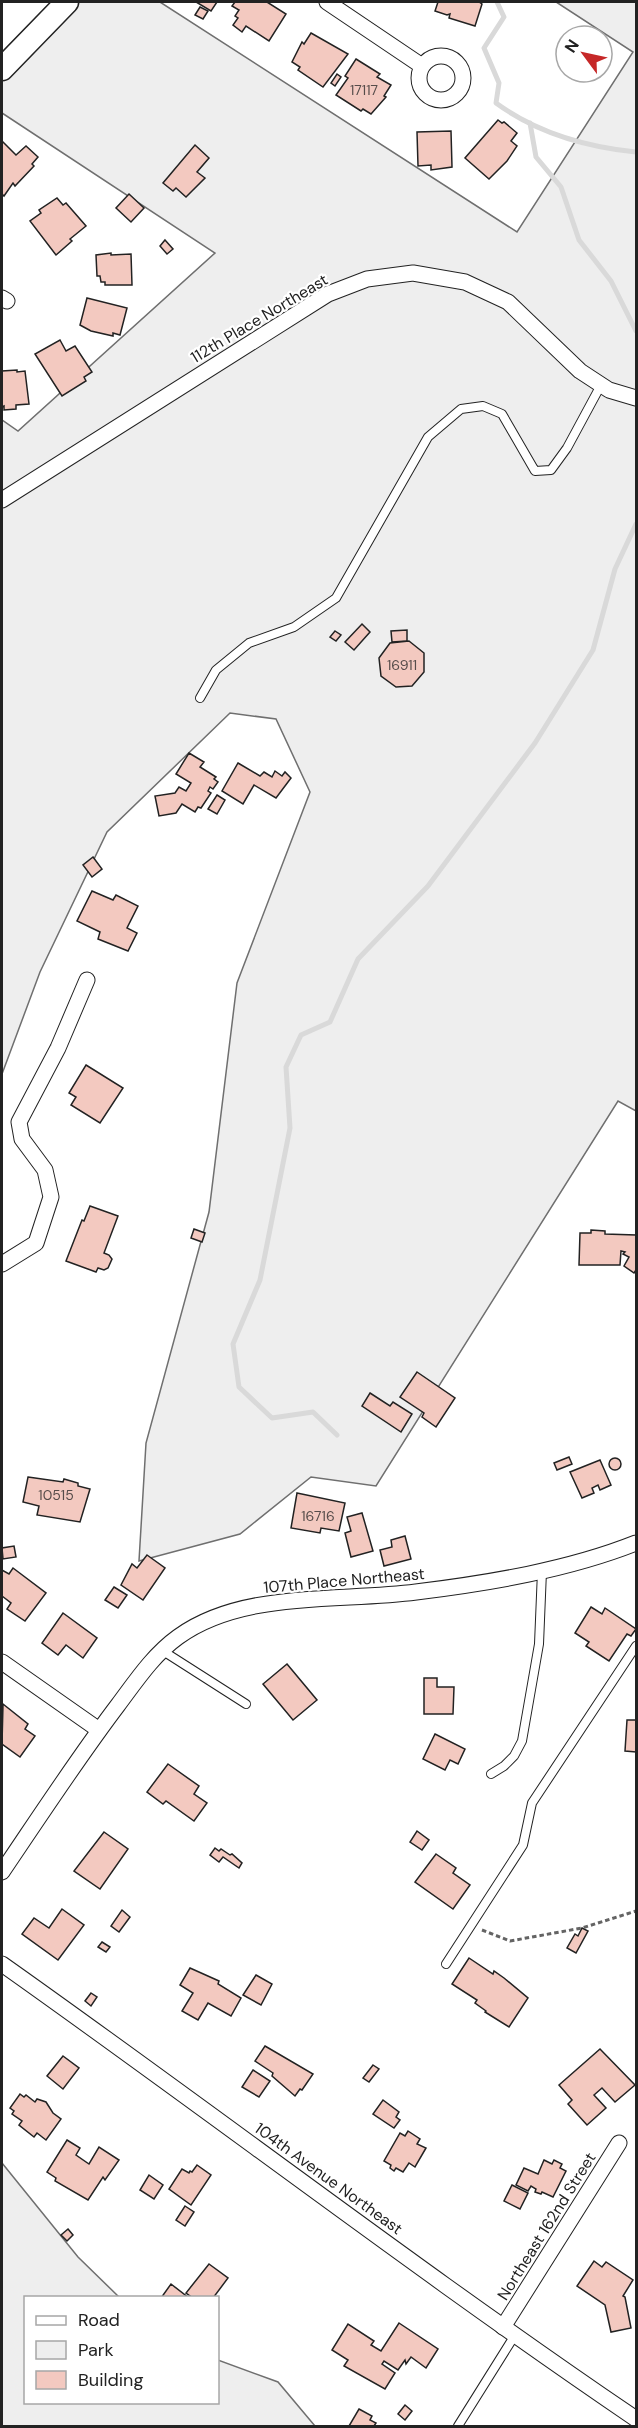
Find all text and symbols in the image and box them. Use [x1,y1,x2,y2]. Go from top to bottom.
north arrow [554,24,614,84]
text: N [560,35,584,57]
house number: 17117 [350,81,378,99]
street label: 112th Place Northeast [187,269,332,368]
house number: 16911 [387,656,417,674]
house number: 10515 [38,1486,74,1504]
house number: 16716 [301,1507,335,1525]
street label: 107th Place Northeast [263,1563,426,1598]
street label: 104th Avenue Northeast [251,2118,407,2239]
street label: Northeast 162nd Street [492,2148,601,2304]
legend [24,2296,219,2404]
text: Road [78,2308,120,2332]
text: Park [78,2338,114,2362]
text: Building [78,2368,143,2392]

